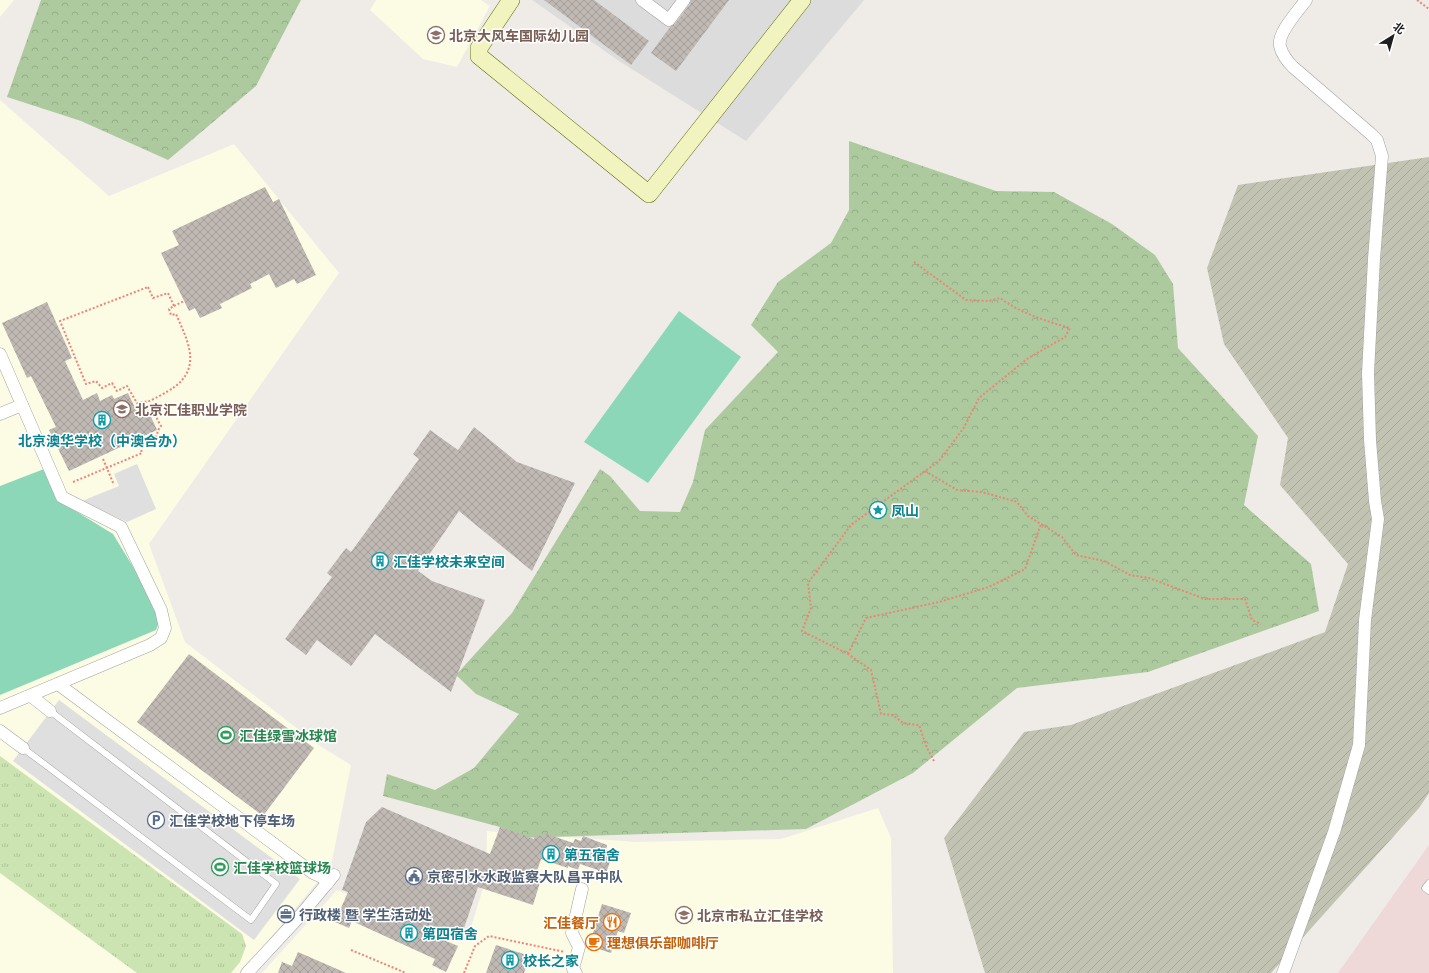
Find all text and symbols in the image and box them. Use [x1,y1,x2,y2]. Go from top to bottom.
north arrow [1373,16,1413,56]
text: 北 [1390,18,1408,37]
school or university icon: 北京大风车国际幼儿园 [426,25,446,45]
place label: 北京大风车国际幼儿园 [449,26,589,45]
school or university icon: 北京汇佳职业学院 [112,399,132,419]
place label: 北京汇佳职业学院 [135,400,247,419]
building icon: 北京澳华学校（中澳合办） [92,410,112,430]
place label: 北京澳华学校（中澳合办） [18,431,186,450]
place icon: 凤山 [868,500,888,520]
place label: 凤山 [891,501,919,520]
building icon: 汇佳学校未来空间 [370,551,390,571]
place label: 汇佳学校未来空间 [393,552,505,571]
sports icon: 汇佳绿雪冰球馆 [216,725,236,745]
place label: 汇佳绿雪冰球馆 [239,726,337,745]
parking icon: 汇佳学校地下停车场 [146,810,166,830]
place label: 汇佳学校地下停车场 [169,811,295,830]
building icon: 第五宿舍 [541,844,561,864]
place label: 第五宿舍 [564,845,620,864]
sports icon: 汇佳学校篮球场 [210,857,230,877]
place label: 汇佳学校篮球场 [233,858,331,877]
public building icon: 京密引水水政监察大队昌平中队 [404,866,424,886]
place label: 京密引水水政监察大队昌平中队 [427,867,623,886]
office icon: 行政楼 暨 学生活动处 [276,904,296,924]
place label: 行政楼 暨 学生活动处 [299,905,432,924]
school or university icon: 北京市私立汇佳学校 [674,905,694,925]
place label: 北京市私立汇佳学校 [697,906,823,925]
restaurant icon: 汇佳餐厅 [602,912,622,932]
place label: 汇佳餐厅 [543,913,599,932]
building icon: 第四宿舍 [399,923,419,943]
place label: 第四宿舍 [422,924,478,943]
cafe icon: 理想俱乐部咖啡厅 [584,932,604,952]
place label: 理想俱乐部咖啡厅 [607,933,719,952]
building icon: 校长之家 [500,950,520,970]
place label: 校长之家 [523,951,579,970]

